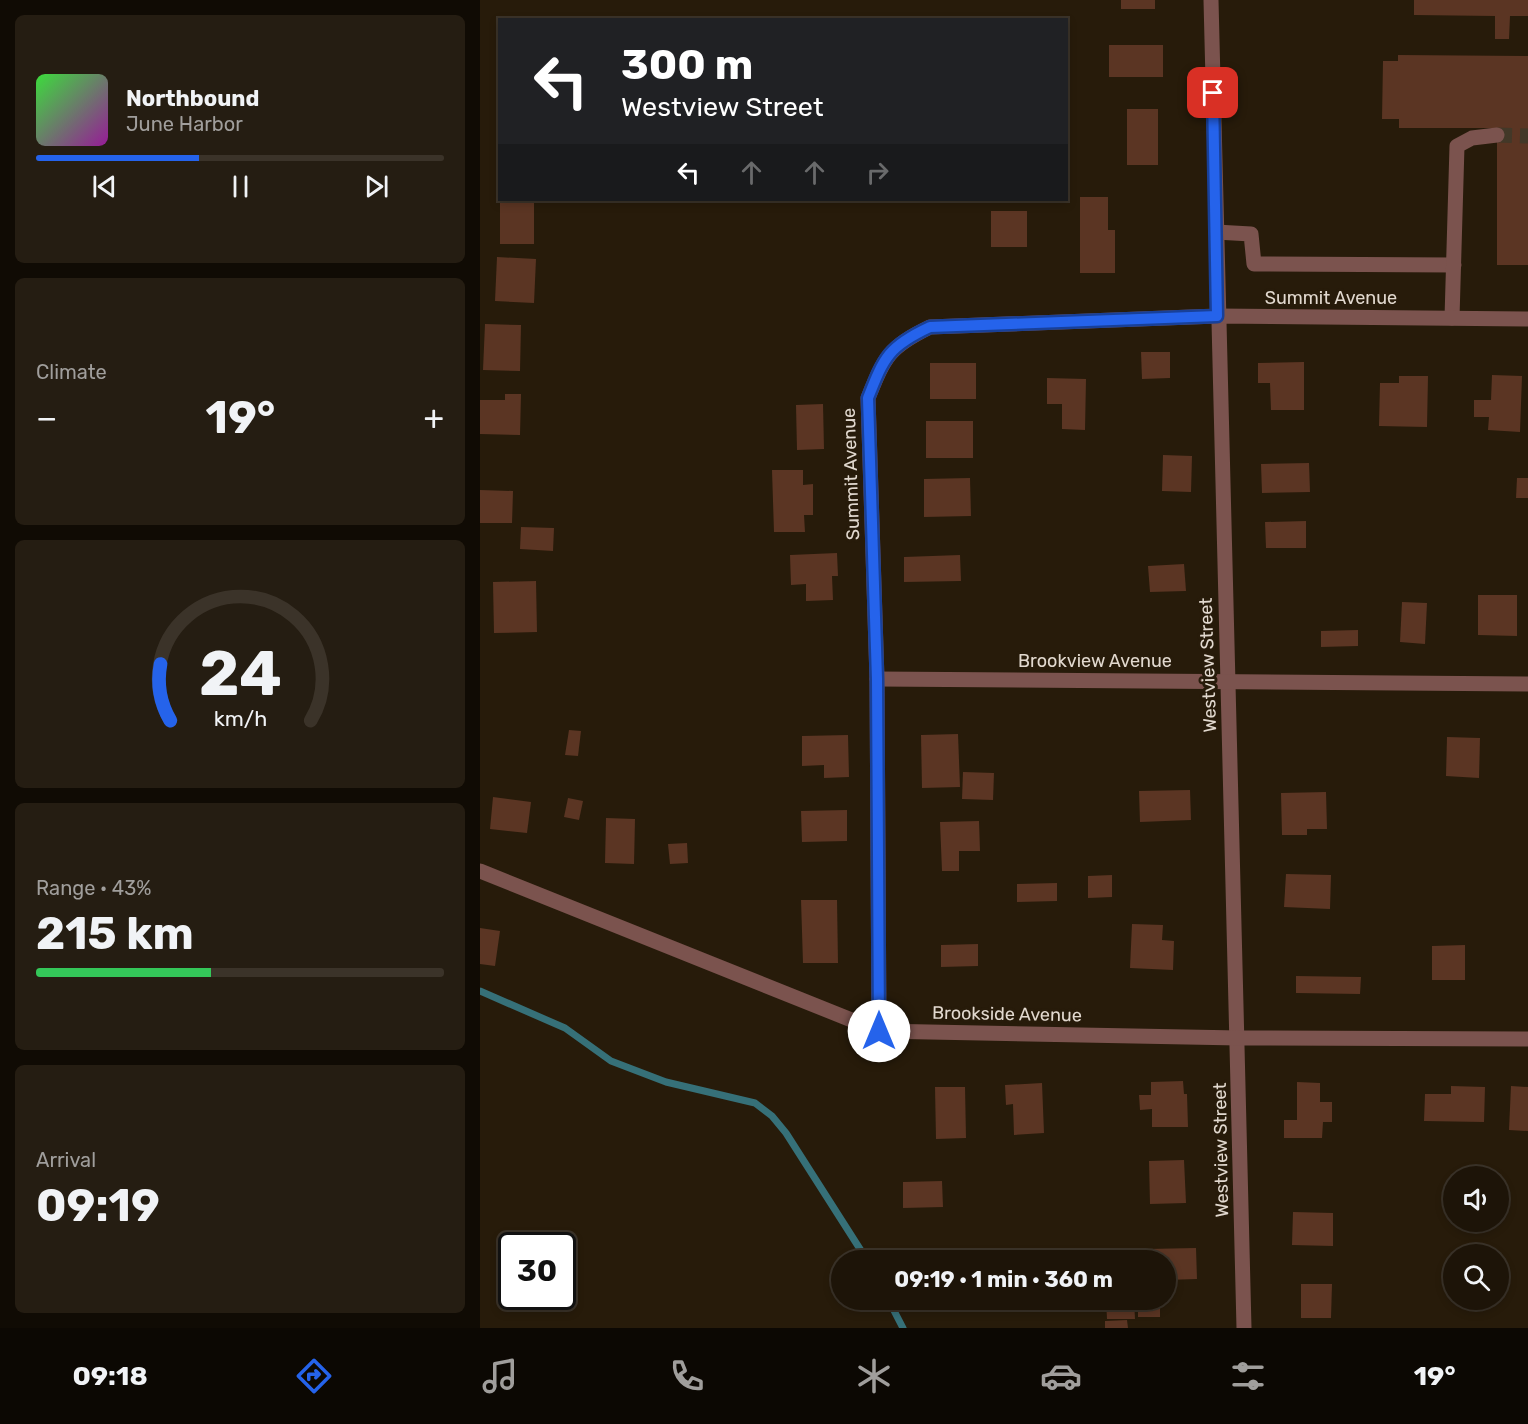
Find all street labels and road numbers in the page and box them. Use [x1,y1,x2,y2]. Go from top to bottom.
street label: Summit Avenue [1265,287,1397,309]
street label: Summit Avenue [838,407,864,541]
street label: Westview Street [1195,597,1221,733]
street label: Brookview Avenue [1018,650,1172,672]
street label: Brookside Avenue [932,1002,1082,1026]
street label: Westview Street [1209,1082,1233,1218]

